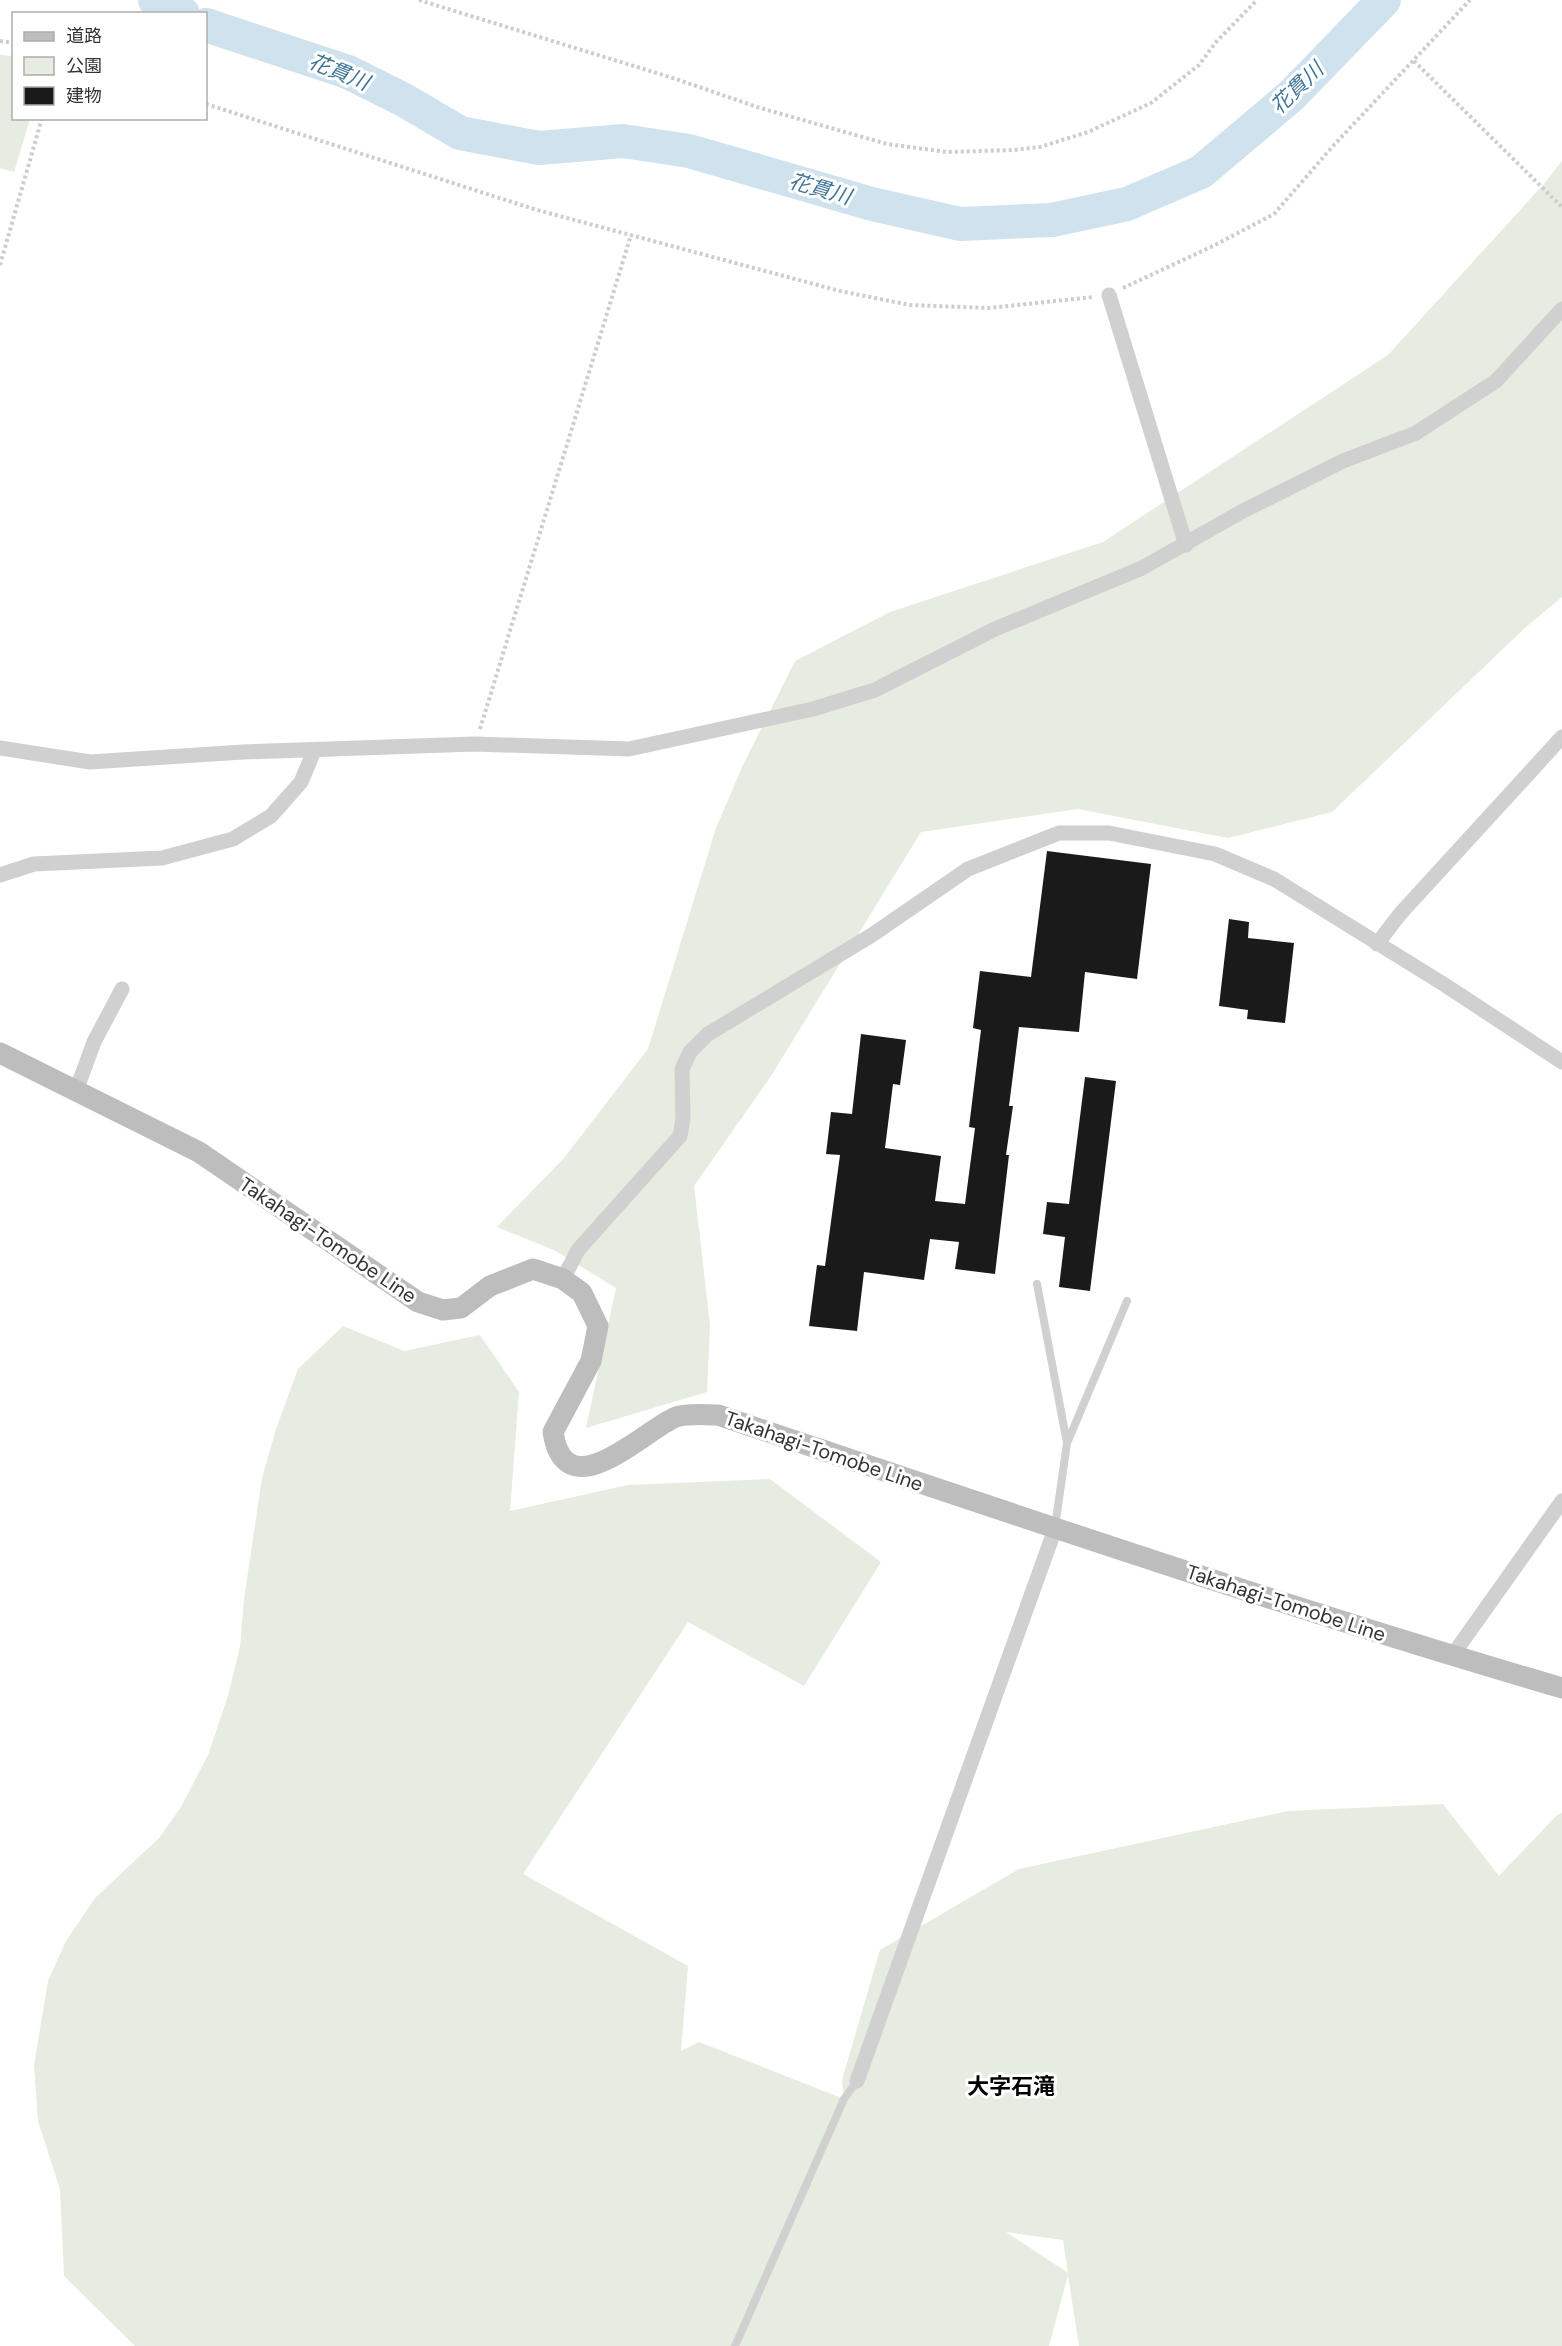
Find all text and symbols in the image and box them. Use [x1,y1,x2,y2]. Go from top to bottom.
legend [12,12,207,120]
text: 道路 [66,24,102,48]
water label: 花貫川 [305,47,375,98]
text: 公園 [66,54,102,78]
water label: 花貫川 [1265,55,1331,120]
text: 建物 [66,84,102,108]
water label: 花貫川 [786,167,856,212]
street label: Takahagi-Tomobe Line [235,1171,421,1309]
street label: Takahagi-Tomobe Line [721,1405,927,1497]
street label: Takahagi-Tomobe Line [1183,1558,1389,1648]
district label: 大字石滝 [967,2072,1055,2101]

